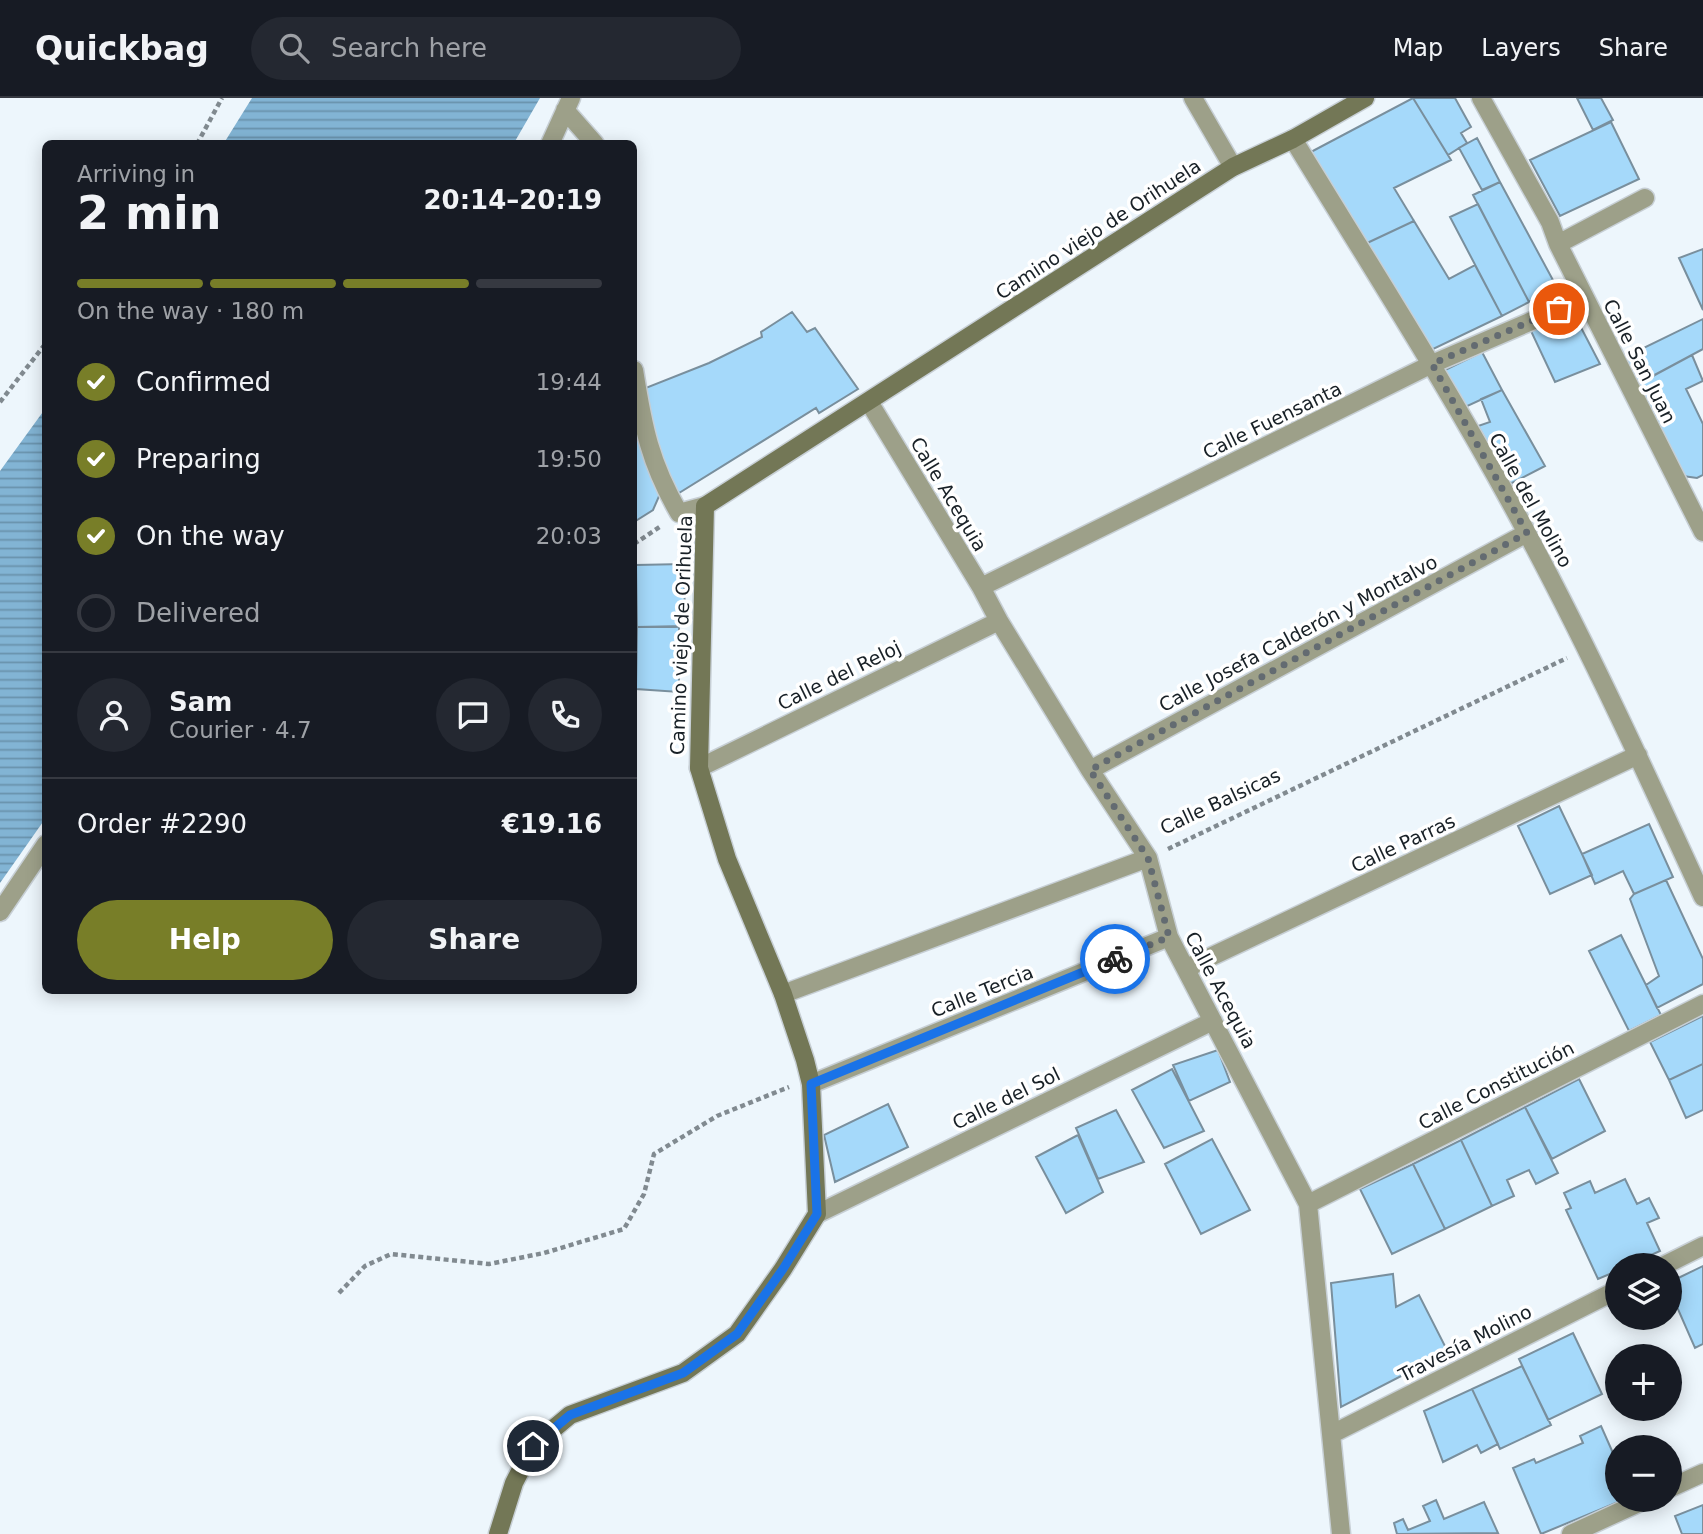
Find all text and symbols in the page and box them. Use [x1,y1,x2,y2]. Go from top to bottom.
search box [251,17,741,80]
text: Quickbag [35,29,209,68]
icon: search [275,29,313,67]
text: Search here [331,33,487,63]
text: Map [1393,34,1443,62]
text: Layers [1481,34,1561,62]
text: Share [1599,34,1668,62]
street label: Camino viejo de Orihuela [991,154,1205,304]
text: Arriving in [77,161,195,187]
text: 20:14–20:19 [423,185,602,215]
text: 2 min [77,186,221,240]
pin [1529,279,1589,339]
icon: bag [1540,290,1578,328]
street label: Calle San Juan [1599,295,1681,427]
text: On the way · 180 m [77,298,304,324]
icon: check [77,363,115,401]
text: Confirmed [136,367,271,397]
text: 19:44 [536,369,602,395]
street label: Calle Fuensanta [1199,377,1345,463]
street label: Calle del Molino [1485,429,1577,571]
street label: Calle Acequia [906,433,992,555]
icon: check [77,440,115,478]
text: Preparing [136,444,261,474]
text: 19:50 [536,446,602,472]
street label: Camino viejo de Orihuela [666,515,696,755]
icon: check [77,517,115,555]
text: On the way [136,521,285,551]
text: 20:03 [536,523,602,549]
street label: Calle Josefa Calderón y Montalvo [1155,550,1441,716]
text: Delivered [136,598,260,628]
street label: Calle del Reloj [774,636,904,714]
button: person [77,678,151,752]
button: chat [436,678,510,752]
button: phone [528,678,602,752]
text: Sam [169,687,232,717]
text: Courier · 4.7 [169,717,312,743]
street label: Calle Balsicas [1156,763,1284,839]
text: Order #2290 [77,809,247,839]
text: €19.16 [502,809,602,839]
street label: Calle Parras [1347,809,1459,877]
button: Help [77,900,333,980]
button: Share [347,900,602,980]
courier [1080,924,1150,994]
street label: Calle Acequia [1181,928,1261,1052]
icon: bike [1096,940,1134,978]
street label: Calle Tercia [928,961,1036,1021]
street label: Calle Constitución [1415,1036,1577,1134]
street label: Calle del Sol [948,1062,1064,1134]
map controls [1605,1253,1682,1512]
button: layers [1605,1253,1682,1330]
street label: Travesía Molino [1394,1300,1535,1386]
button: + [1605,1344,1682,1421]
pin [503,1416,563,1476]
icon: home [514,1427,552,1465]
button: − [1605,1435,1682,1512]

